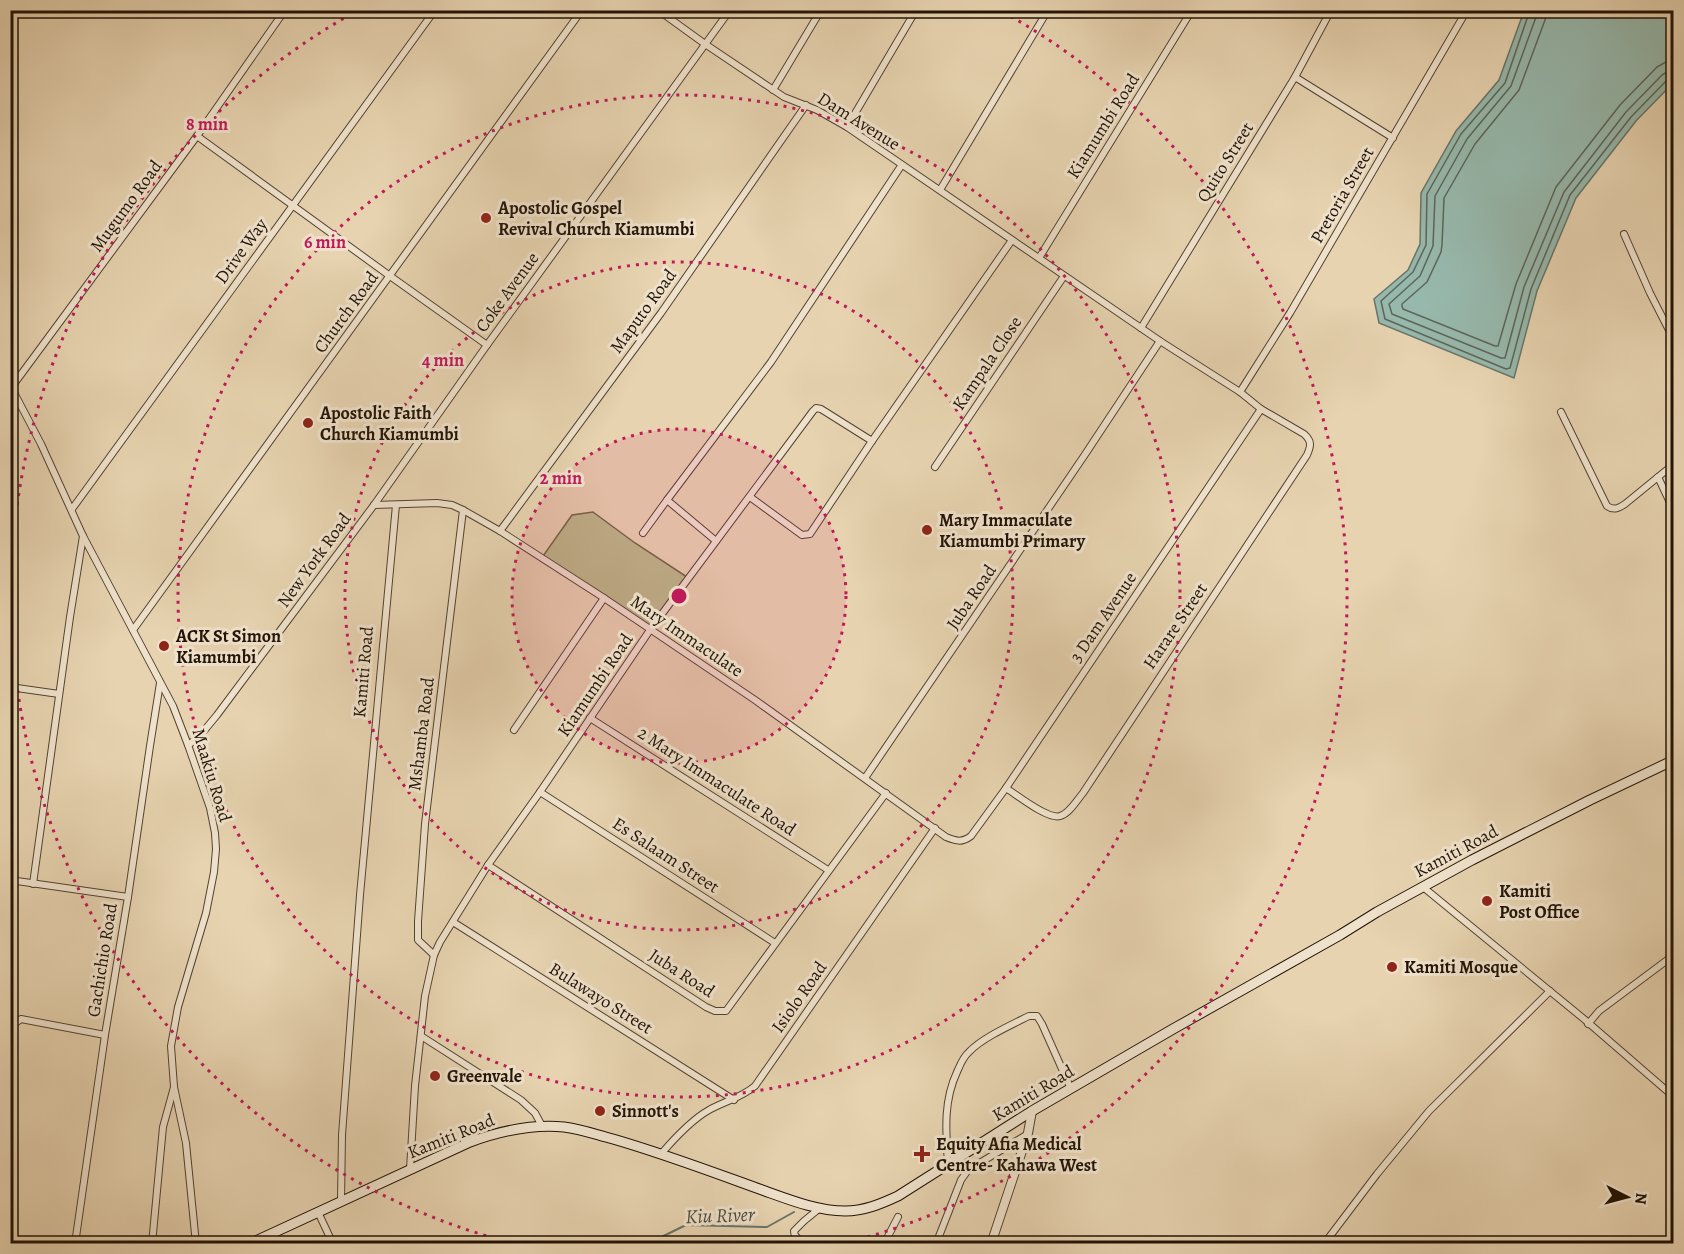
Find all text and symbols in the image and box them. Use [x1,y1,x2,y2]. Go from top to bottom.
street label: Kiamumbi Road [1061,69,1145,183]
street label: Dam Avenue [813,86,905,156]
text: 8 min [186,112,228,136]
street label: Quito Street [1191,117,1259,207]
street label: Pretoria Street [1305,142,1379,248]
street label: Mugumo Road [84,155,168,257]
place label: Apostolic Gospel Revival Church Kiamumbi [497,196,694,241]
marker: Apostolic Gospel Revival Church Kiamumbi [479,211,493,225]
street label: Drive Way [209,213,273,289]
text: 6 min [304,230,346,254]
street label: Coke Avenue [470,247,544,337]
street label: Maputo Road [604,264,682,358]
street label: Church Road [308,266,384,358]
street label: Kampala Close [947,311,1027,415]
text: 4 min [422,348,464,372]
place label: Apostolic Faith Church Kiamumbi [319,401,459,446]
marker: Apostolic Faith Church Kiamumbi [301,416,315,430]
text: 2 min [540,466,582,490]
street label: New York Road [271,507,357,612]
place label: Mary Immaculate Kiamumbi Primary [939,508,1086,553]
marker: Mary Immaculate Kiamumbi Primary [920,523,934,537]
street label: Juba Road [940,559,1002,634]
street label: 3 Dam Avenue [1064,567,1142,667]
street label: Harare Street [1137,578,1213,674]
centre of rings [669,586,689,606]
street label: Mary Immaculate [626,589,748,683]
place label: ACK St Simon Kiamumbi [175,624,281,669]
street label: Kamiti Road [347,625,379,719]
street label: Kiamumbi Road [552,628,639,741]
marker: ACK St Simon Kiamumbi [157,639,171,653]
street label: Mshamba Road [402,676,440,792]
street label: 2 Mary Immaculate Road [633,721,801,841]
street label: Maakiu Road [186,725,238,825]
street label: Es Salaam Street [608,811,724,899]
street label: Kamiti Road [1410,819,1502,883]
place label: Kamiti Post Office [1499,879,1579,924]
marker: Kamiti Post Office [1480,894,1494,908]
street label: Gachichio Road [81,901,123,1019]
street label: Juba Road [645,943,720,1003]
place label: Kamiti Mosque [1404,955,1518,979]
street label: Isiolo Road [766,956,832,1037]
street label: Bulawayo Street [545,957,657,1039]
marker: Kamiti Mosque [1385,960,1399,974]
street label: Kamiti Road [988,1059,1079,1127]
place label: Greenvale [447,1064,522,1088]
marker: Greenvale [428,1069,442,1083]
place label: Sinnott's [612,1099,679,1123]
marker: Sinnott's [593,1104,607,1118]
street label: Kamiti Road [404,1108,498,1164]
place label: Equity Afia Medical Centre- Kahawa West [936,1132,1097,1177]
marker: Equity Afia Medical Centre- Kahawa West [913,1145,931,1163]
north arrow [1597,1167,1657,1227]
text: N [1629,1192,1652,1206]
water label: Kiu River [685,1201,756,1230]

